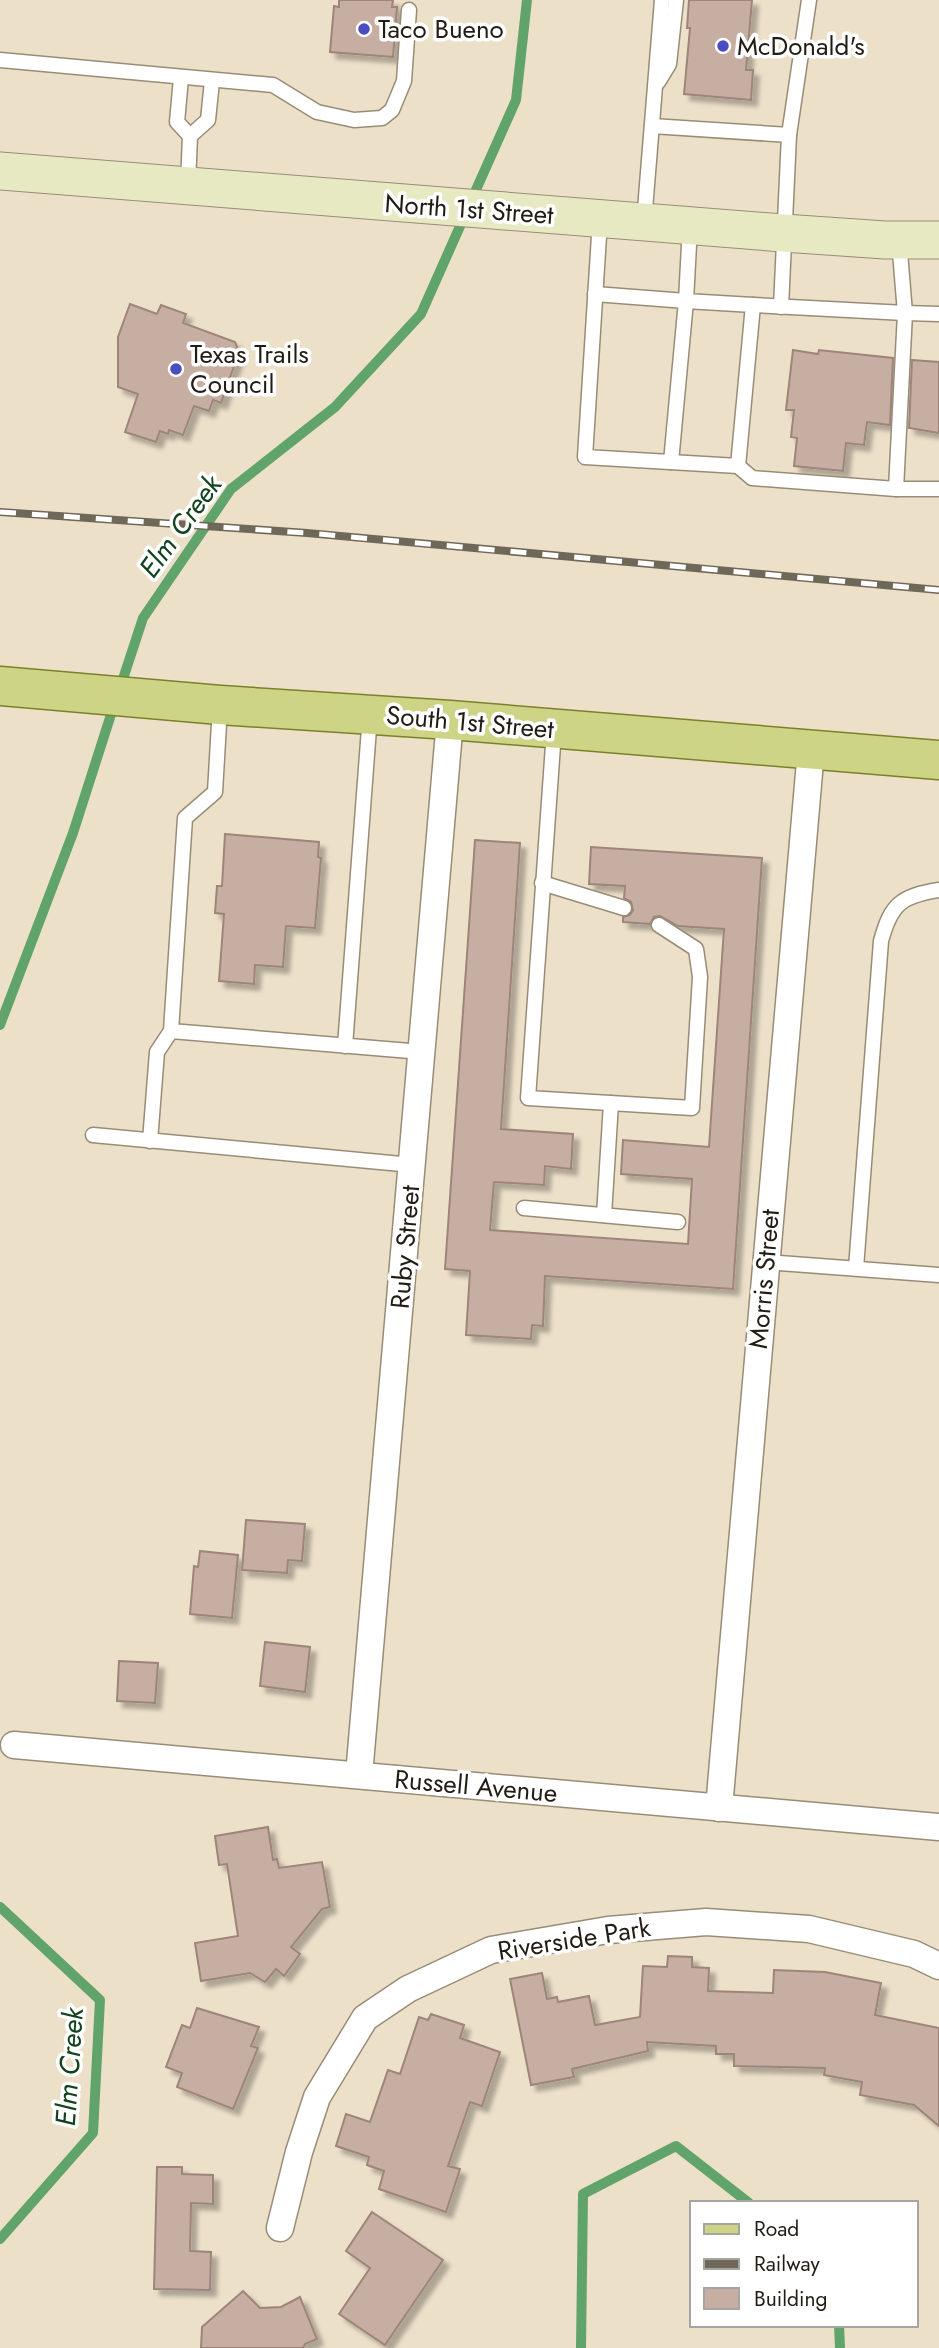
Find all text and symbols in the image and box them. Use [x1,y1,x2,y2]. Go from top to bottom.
place label: Taco Bueno [378,10,504,48]
marker: Taco Bueno [356,21,372,37]
place label: McDonald's [737,27,865,65]
marker: McDonald's [715,38,731,54]
street label: North 1st Street [383,184,555,234]
place label: Texas Trails Council [190,335,309,403]
marker: Texas Trails Council [168,361,184,377]
water label: Elm Creek [129,466,232,586]
street label: South 1st Street [385,696,556,748]
street label: Ruby Street [381,1183,429,1310]
street label: Morris Street [739,1207,789,1350]
street label: Russell Avenue [393,1760,559,1812]
street label: Riverside Park [495,1908,654,1970]
water label: Elm Creek [45,2006,94,2127]
legend [690,2201,918,2327]
text: Road [754,2214,799,2244]
text: Railway [754,2249,820,2279]
text: Building [754,2284,827,2314]

